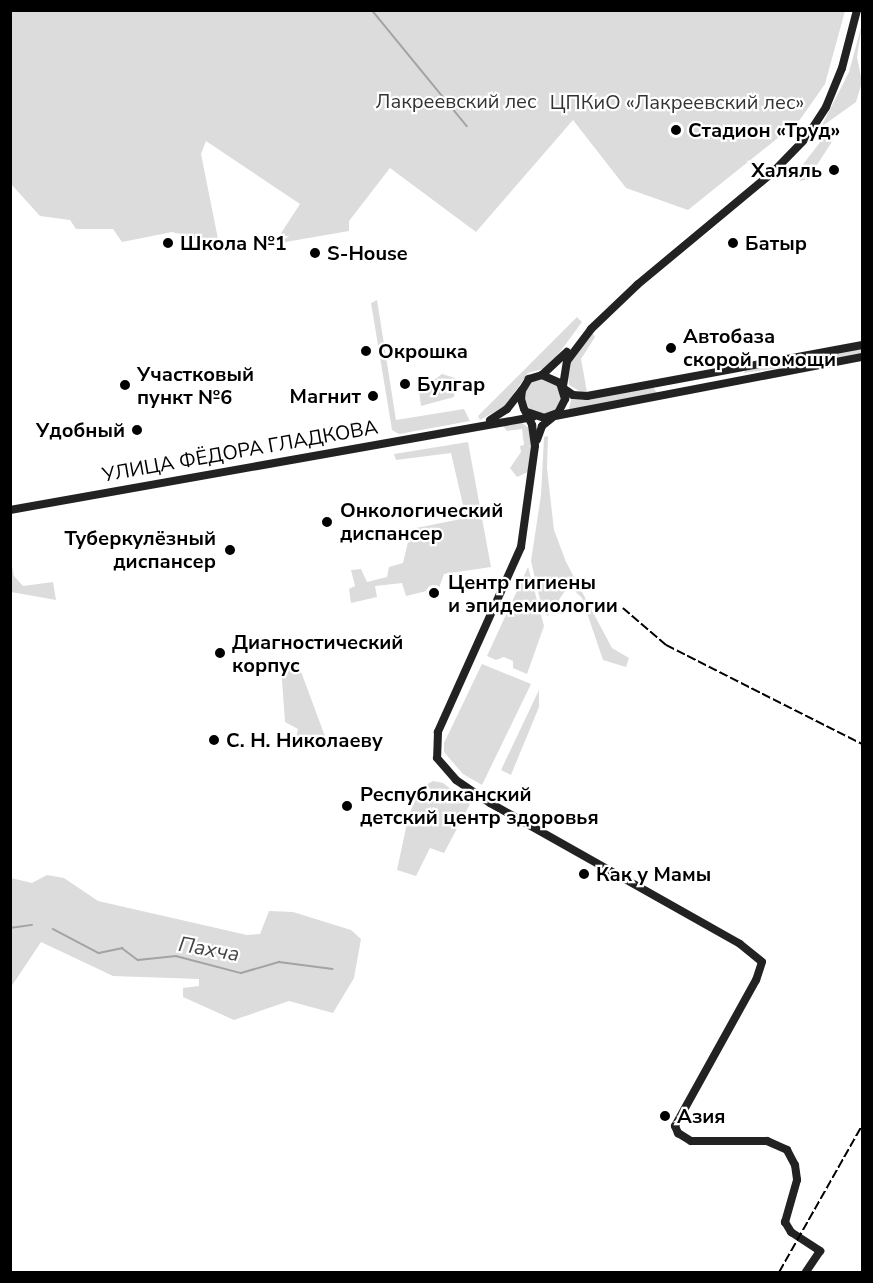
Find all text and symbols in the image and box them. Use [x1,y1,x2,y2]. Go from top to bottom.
park label: Лакреевский лес [376,89,536,113]
park label: ЦПКиО «Лакреевский лес» [550,90,804,114]
place label: Стадион «Труд» [688,118,840,142]
marker: Стадион «Труд» [669,123,683,137]
place label: Халяль [751,158,822,182]
marker: Халяль [827,163,841,177]
place label: Школа №1 [180,231,287,255]
place label: Батыр [745,231,807,255]
marker: Школа №1 [161,236,175,250]
marker: Батыр [726,236,740,250]
place label: S-House [327,241,408,265]
marker: S-House [308,246,322,260]
place label: Автобаза скорой помощи [683,324,836,371]
place label: Окрошка [378,339,468,363]
marker: Автобаза скорой помощи [664,341,678,355]
marker: Окрошка [359,344,373,358]
place label: Участковый пункт №6 [137,362,254,409]
place label: Булгар [417,372,485,396]
marker: Булгар [398,377,412,391]
marker: Участковый пункт №6 [118,378,132,392]
place label: Магнит [290,384,361,408]
marker: Магнит [366,389,380,403]
street label: УЛИЦА ФЁДОРА ГЛАДКОВА [100,415,380,487]
place label: Удобный [36,418,125,442]
marker: Удобный [130,423,144,437]
place label: Онкологический диспансер [340,498,503,545]
marker: Онкологический диспансер [318,513,336,531]
place label: Туберкулёзный диспансер [65,526,216,573]
marker: Туберкулёзный диспансер [221,541,239,559]
place label: Центр гигиены и эпидемиологии [448,570,618,617]
marker: Центр гигиены и эпидемиологии [425,584,443,602]
place label: Диагностический корпус [232,630,403,677]
marker: Диагностический корпус [213,646,227,660]
place label: С. Н. Николаеву [226,728,383,752]
marker: С. Н. Николаеву [207,733,221,747]
place label: Республиканский детский центр здоровья [360,783,599,830]
marker: Республиканский детский центр здоровья [338,797,356,815]
place label: Как у Мамы [596,862,711,886]
marker: Как у Мамы [577,867,591,881]
water label: Пахча [177,931,241,967]
place label: Азия [677,1104,726,1128]
marker: Азия [658,1109,672,1123]

